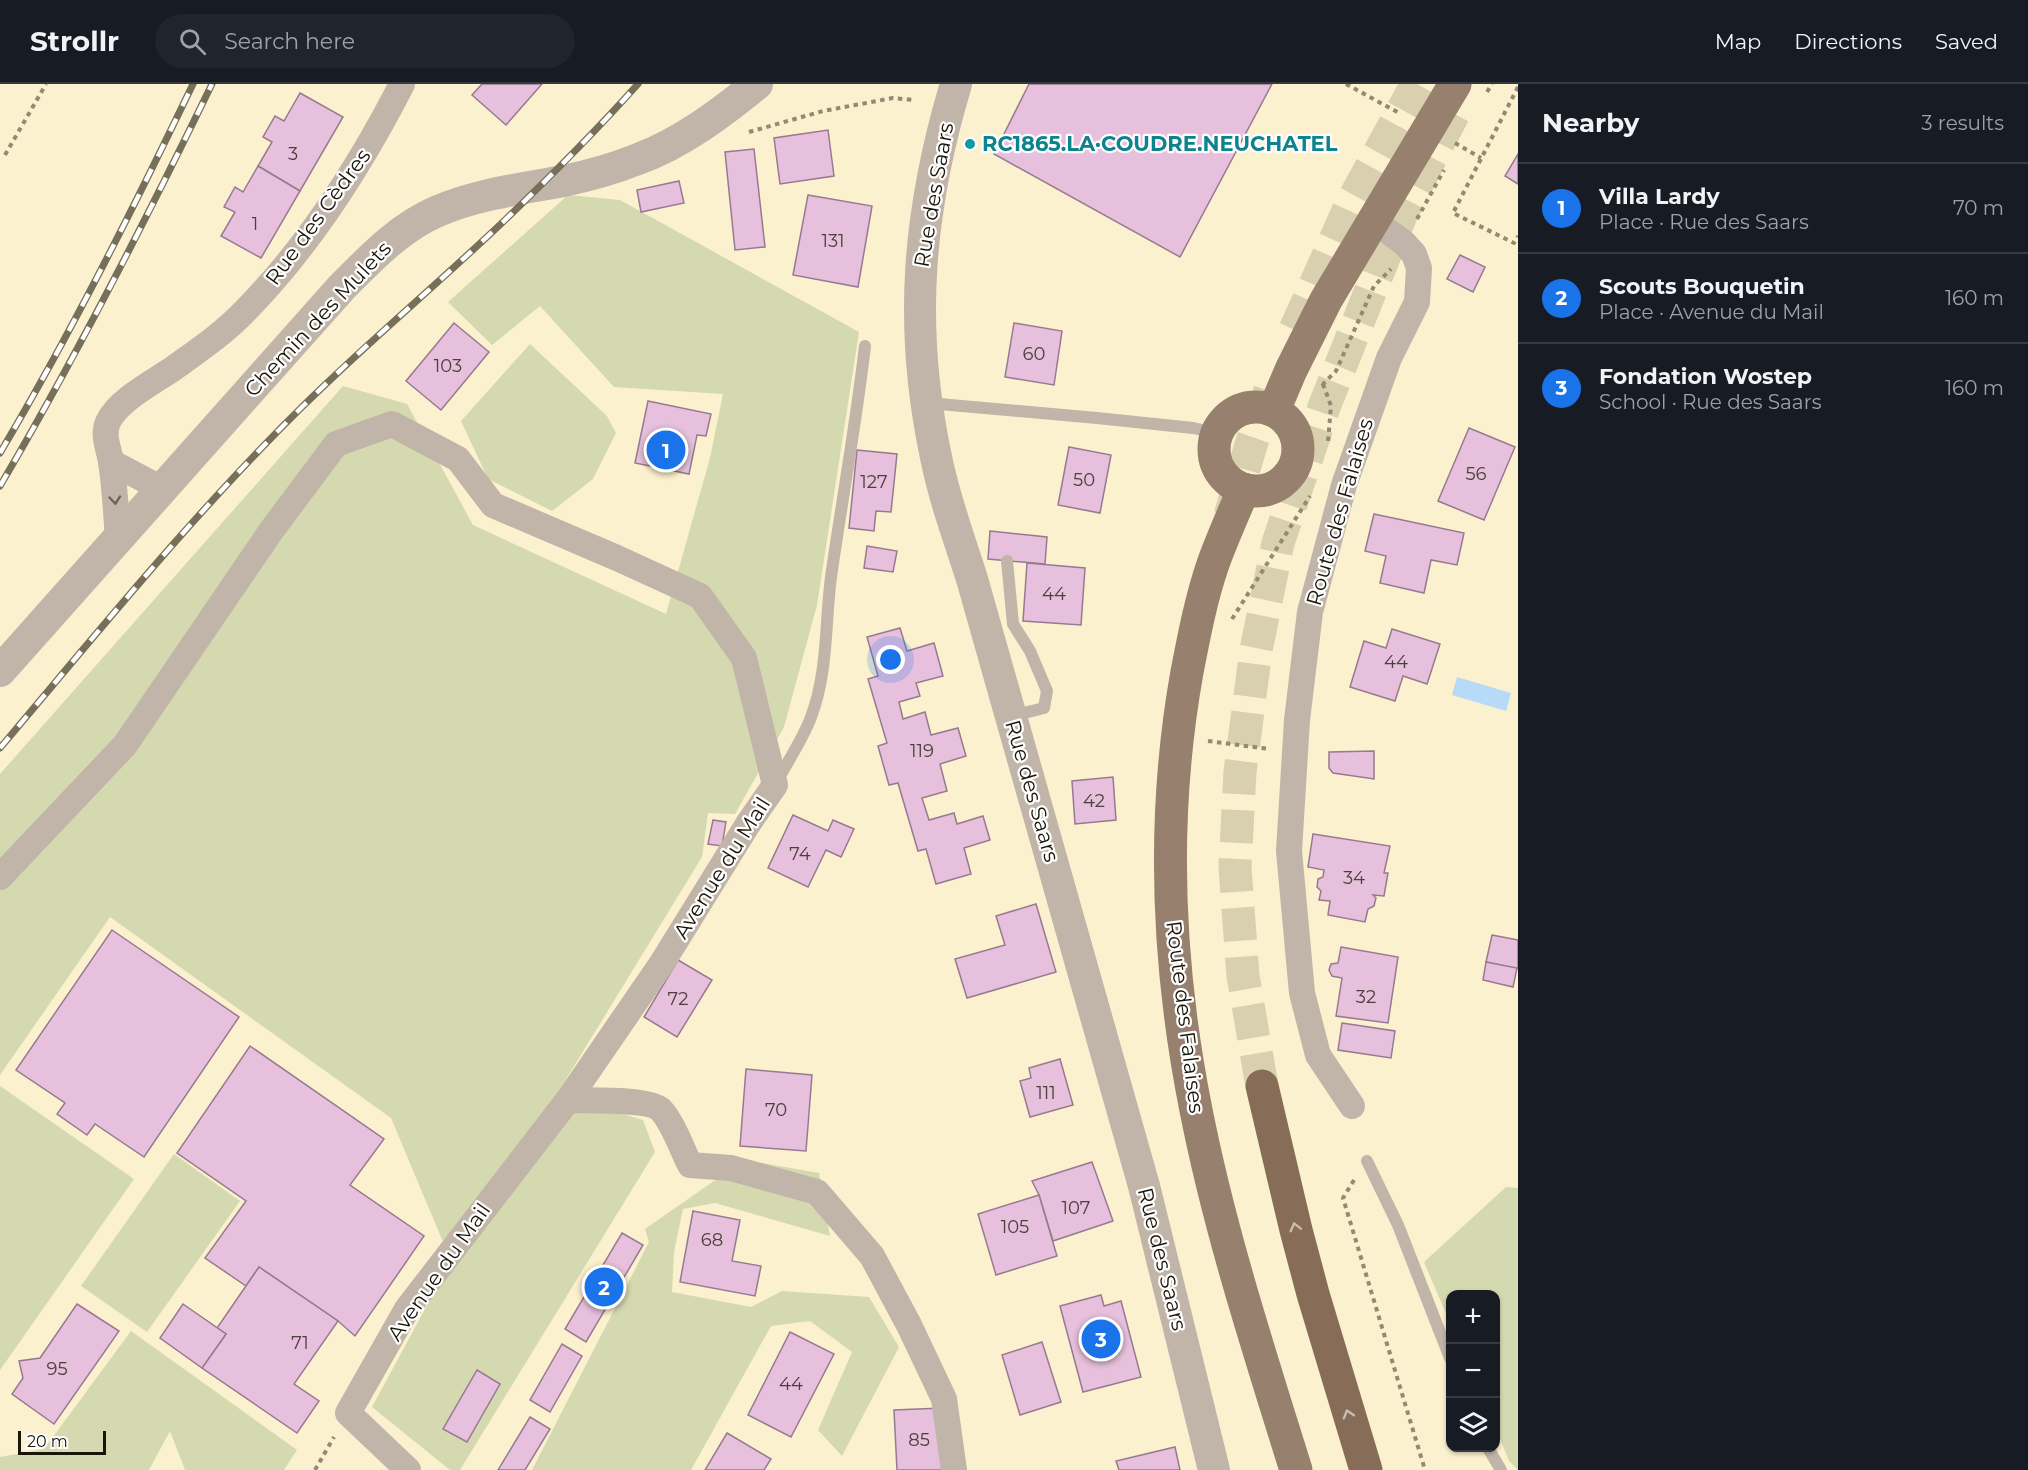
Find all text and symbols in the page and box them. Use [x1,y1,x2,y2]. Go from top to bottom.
search box [155,14,575,68]
text: Strollr [30,24,119,58]
icon: search [176,25,209,58]
text: Search here [224,28,355,55]
text: Map [1715,29,1761,54]
text: Directions [1794,29,1902,54]
text: Saved [1935,29,1998,54]
text: Nearby [1542,107,1639,139]
text: 3 results [1921,111,2004,135]
street label: Rue des Saars [908,121,959,269]
place label: RC1865.LA·COUDRE.NEUCHATEL [982,131,1338,156]
marker: RC1865.LA·COUDRE.NEUCHATEL [963,137,977,151]
house number: 3 [288,143,298,165]
street label: Rue des Cèdres [260,144,375,290]
text: Villa Lardy [1599,183,1720,210]
text: 1 [1558,196,1565,220]
text: 70 m [1953,196,2004,220]
text: Place · Rue des Saars [1599,210,1809,234]
house number: 1 [252,213,258,235]
house number: 131 [821,230,845,252]
street label: Chemin des Mulets [239,236,396,402]
text: Scouts Bouquetin [1599,273,1805,300]
text: 2 [1556,286,1567,310]
text: 160 m [1945,286,2004,310]
text: Place · Avenue du Mail [1599,300,1824,324]
house number: 60 [1023,343,1045,365]
house number: 103 [434,355,462,377]
text: Fondation Wostep [1599,363,1812,390]
text: 3 [1556,376,1567,400]
text: 160 m [1945,376,2004,400]
text: School · Rue des Saars [1599,390,1821,414]
street label: Route des Falaises [1301,415,1378,608]
pin: 1 [646,428,686,472]
house number: 56 [1465,463,1487,485]
house number: 50 [1073,469,1095,491]
house number: 127 [860,471,888,493]
one-way arrow [108,496,121,505]
house number: 44 [1042,583,1066,605]
your location [876,645,905,674]
house number: 44 [1384,651,1408,673]
street label: Rue des Saars [1000,717,1065,865]
house number: 119 [910,740,934,762]
house number: 42 [1083,790,1105,812]
street label: Avenue du Mail [668,792,775,943]
house number: 74 [789,843,811,865]
house number: 34 [1343,867,1365,889]
street label: Route des Falaises [1161,919,1210,1115]
house number: 32 [1356,986,1376,1008]
house number: 72 [668,988,688,1010]
house number: 111 [1036,1082,1056,1104]
house number: 70 [765,1099,787,1121]
street label: Rue des Saars [1133,1185,1192,1333]
house number: 107 [1062,1197,1090,1219]
street label: Avenue du Mail [382,1198,495,1345]
house number: 105 [1001,1216,1029,1238]
one-way arrow [1289,1222,1302,1232]
house number: 68 [701,1229,723,1251]
pin: 2 [584,1264,624,1310]
map controls [1446,1290,1500,1452]
button: + [1446,1290,1500,1344]
pin: 3 [1082,1316,1120,1362]
house number: 71 [291,1332,309,1354]
button: − [1446,1344,1500,1398]
house number: 95 [46,1358,68,1380]
house number: 44 [779,1373,803,1395]
button: layers [1446,1398,1500,1452]
one-way arrow [1343,1409,1356,1420]
scale bar [18,1428,106,1456]
house number: 85 [908,1429,930,1451]
text: 20 m [27,1432,68,1451]

